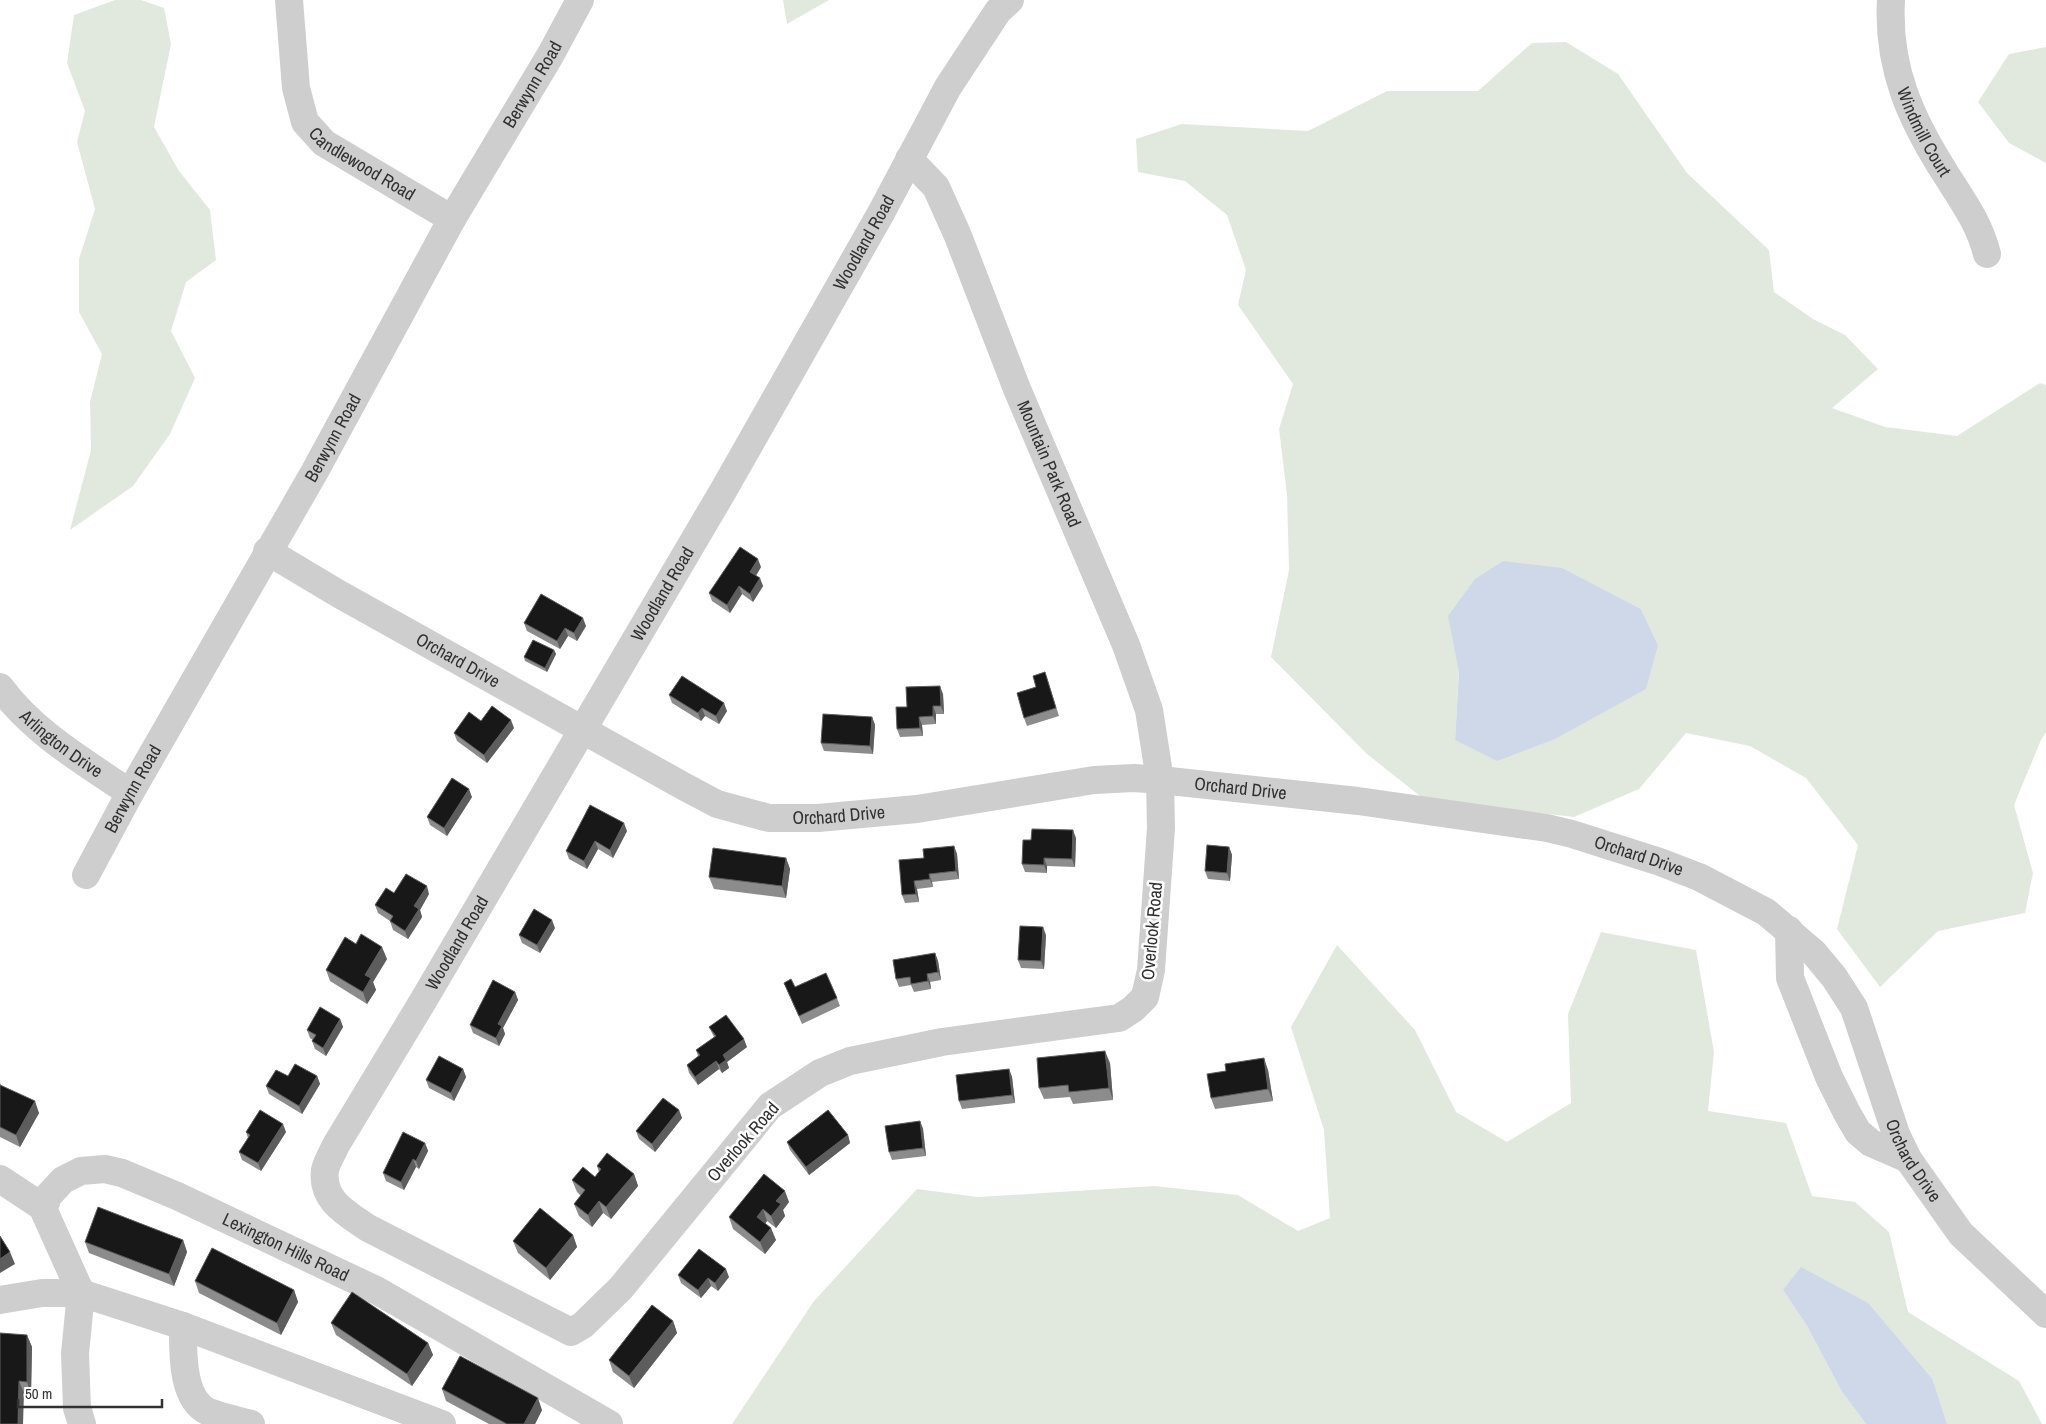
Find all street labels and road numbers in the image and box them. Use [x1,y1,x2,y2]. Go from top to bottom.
street label: Berwynn Road [497,37,568,132]
street label: Windmill Court [1891,84,1957,181]
street label: Candlewood Road [303,121,420,206]
street label: Woodland Road [827,191,900,295]
street label: Berwynn Road [298,389,367,486]
street label: Mountain Park Road [1011,396,1087,531]
street label: Woodland Road [624,542,700,646]
street label: Orchard Drive [412,626,505,693]
street label: Arlington Drive [14,703,108,783]
street label: Berwynn Road [98,740,167,837]
street label: Orchard Drive [1193,771,1288,805]
street label: Orchard Drive [792,799,886,830]
street label: Orchard Drive [1591,829,1687,882]
street label: Overlook Road [1135,881,1168,981]
street label: Woodland Road [419,891,494,995]
street label: Overlook Road [701,1096,784,1187]
street label: Orchard Drive [1880,1116,1948,1207]
street label: Lexington Hills Road [219,1206,353,1287]

